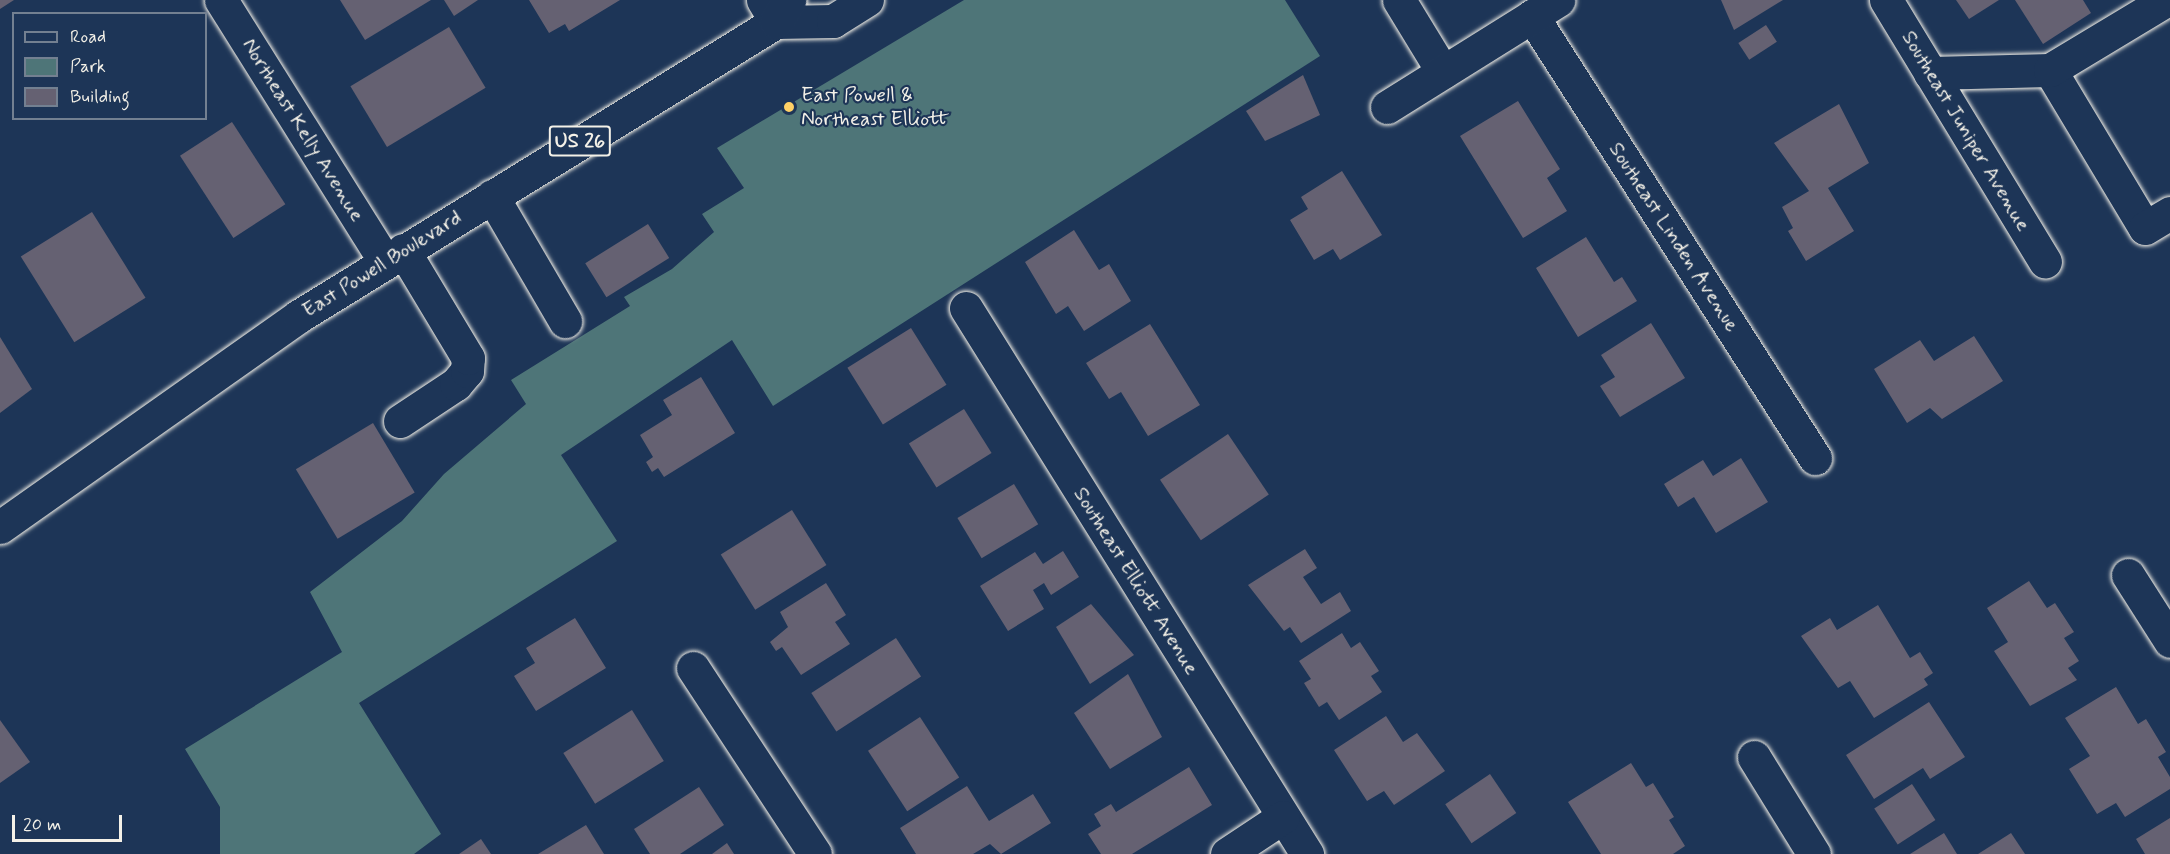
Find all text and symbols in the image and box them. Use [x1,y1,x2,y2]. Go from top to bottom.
legend [12,12,207,120]
text: Road [70,25,106,49]
street label: Southeast Juniper Avenue [1898,29,2034,233]
street label: Northeast Kelly Avenue [238,36,368,224]
text: Park [70,55,106,79]
place label: East Powell & Northeast Elliott [801,82,949,132]
text: Building [70,85,130,109]
marker: East Powell & Northeast Elliott [782,100,796,114]
road number: US 26 [548,124,612,158]
street label: Southeast Linden Avenue [1604,139,1744,335]
street label: East Powell Boulevard [298,205,466,323]
street label: Southeast Elliott Avenue [1068,482,1204,680]
scale bar [15,803,124,841]
text: 20 m [23,813,61,837]

